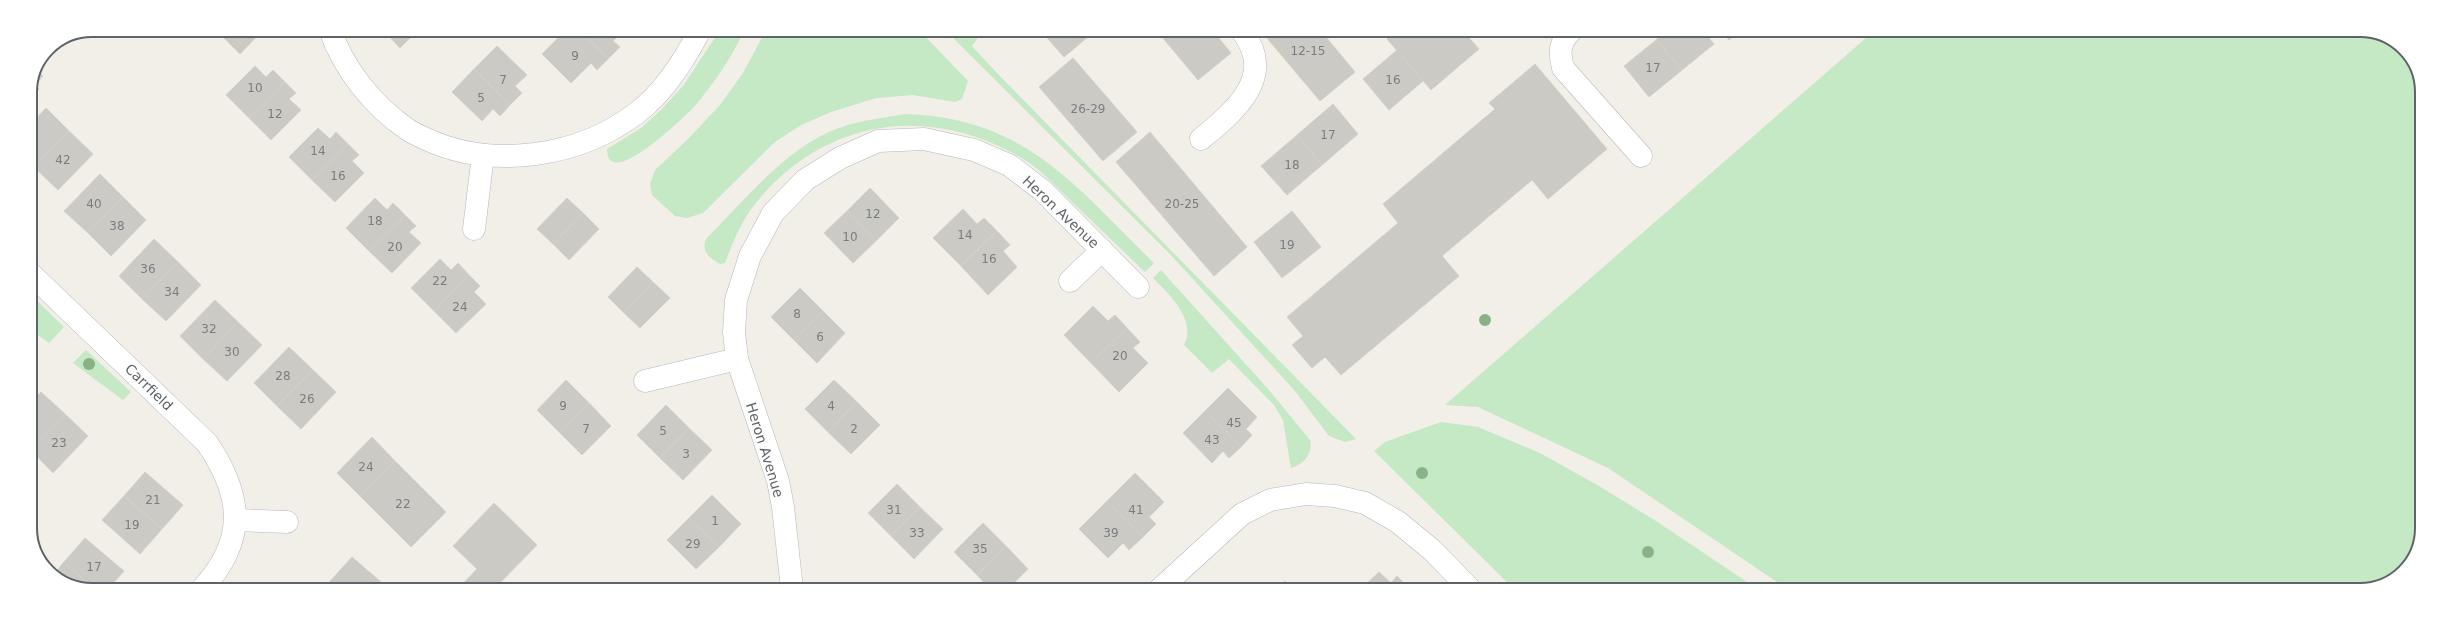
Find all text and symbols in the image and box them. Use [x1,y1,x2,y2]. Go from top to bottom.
house number: 12-15 [1291,44,1325,58]
house number: 9 [571,49,579,63]
house number: 17 [1645,61,1661,75]
house number: 7 [499,73,507,87]
house number: 16 [1385,73,1401,87]
house number: 10 [247,81,263,95]
house number: 5 [477,91,485,105]
house number: 26-29 [1071,102,1105,116]
house number: 12 [267,107,283,121]
house number: 17 [1320,128,1336,142]
house number: 14 [310,144,326,158]
house number: 42 [55,153,71,167]
house number: 18 [1284,158,1300,172]
house number: 16 [330,169,346,183]
street label: Heron Avenue [1020,173,1102,251]
house number: 40 [86,197,102,211]
house number: 20-25 [1165,197,1199,211]
house number: 12 [865,207,881,221]
house number: 18 [367,214,383,228]
house number: 38 [109,219,125,233]
house number: 14 [957,228,973,242]
house number: 10 [842,230,858,244]
house number: 19 [1279,238,1295,252]
house number: 20 [387,240,403,254]
house number: 16 [981,252,997,266]
house number: 36 [140,262,156,276]
house number: 22 [432,274,448,288]
house number: 34 [164,285,180,299]
house number: 24 [452,300,468,314]
house number: 8 [793,307,801,321]
house number: 32 [201,322,217,336]
house number: 6 [816,330,824,344]
house number: 30 [224,345,240,359]
house number: 20 [1112,349,1128,363]
street label: Carrfield [122,360,176,414]
house number: 28 [275,369,291,383]
house number: 26 [299,392,315,406]
house number: 9 [559,399,567,413]
house number: 4 [827,399,835,413]
street label: Heron Avenue [743,401,787,499]
house number: 45 [1226,416,1242,430]
house number: 7 [582,422,590,436]
house number: 2 [850,422,858,436]
house number: 5 [659,424,667,438]
house number: 43 [1204,433,1220,447]
house number: 23 [51,436,67,450]
house number: 3 [682,447,690,461]
house number: 24 [358,460,374,474]
house number: 21 [145,493,161,507]
house number: 22 [395,497,411,511]
house number: 31 [886,503,902,517]
house number: 41 [1128,503,1144,517]
house number: 1 [711,514,719,528]
house number: 19 [124,518,140,532]
house number: 33 [909,526,925,540]
house number: 39 [1103,526,1119,540]
house number: 29 [685,537,701,551]
house number: 35 [972,542,988,556]
house number: 17 [86,560,102,574]

